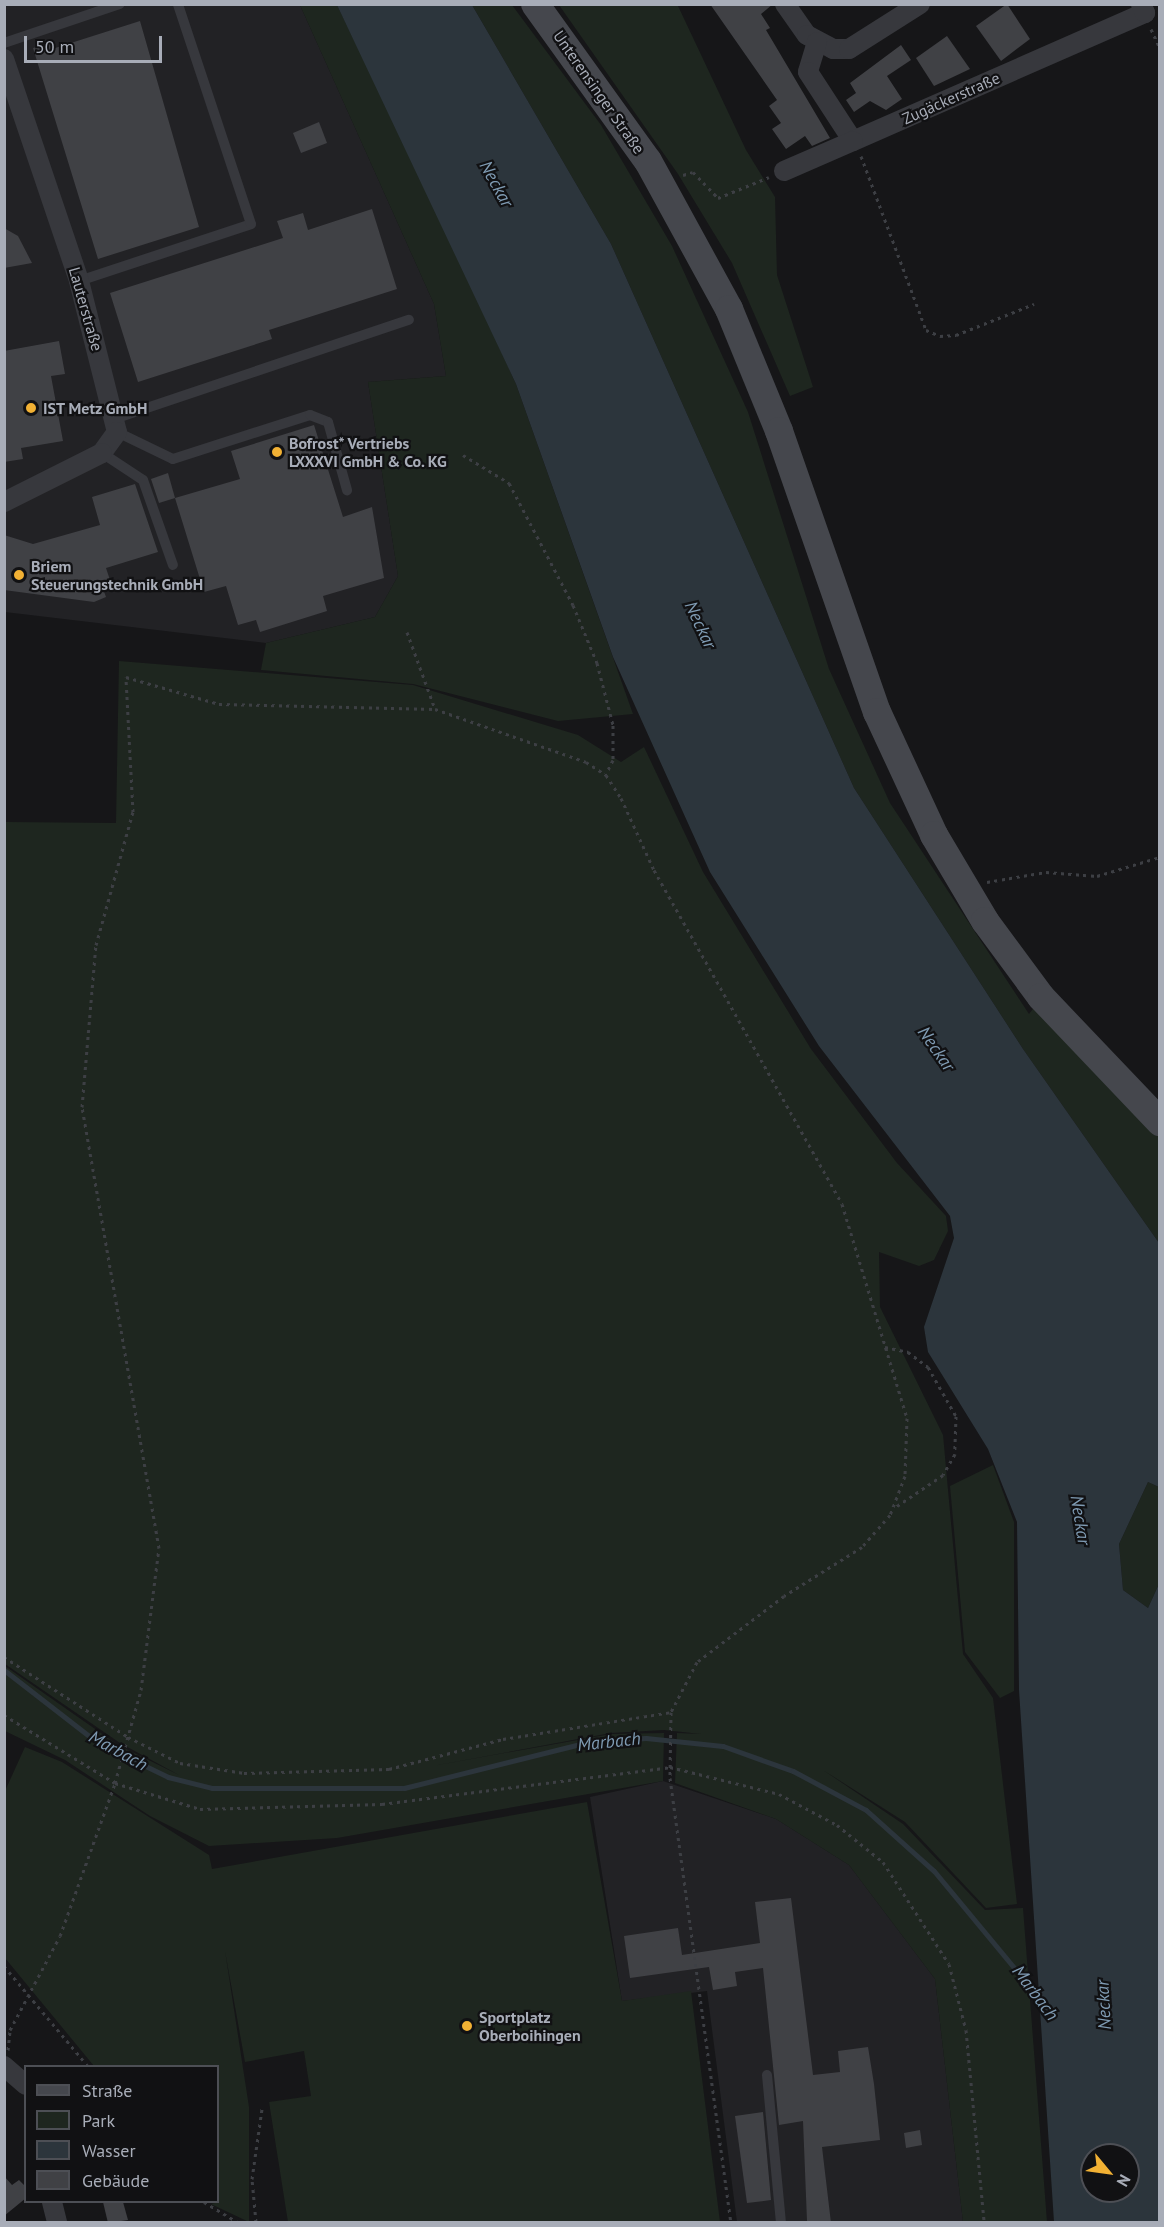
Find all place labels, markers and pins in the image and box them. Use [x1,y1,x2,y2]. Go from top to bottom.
place label: IST Metz GmbH [43,398,149,418]
marker: IST Metz GmbH [24,401,38,415]
place label: Bofrost* Vertriebs LXXXVI GmbH & Co. KG [289,433,448,471]
marker: Bofrost* Vertriebs LXXXVI GmbH & Co. KG [270,445,284,459]
place label: Briem Steuerungstechnik GmbH [31,556,204,594]
marker: Briem Steuerungstechnik GmbH [12,568,26,582]
place label: Sportplatz Oberboihingen [479,2007,581,2045]
marker: Sportplatz Oberboihingen [460,2019,474,2033]

